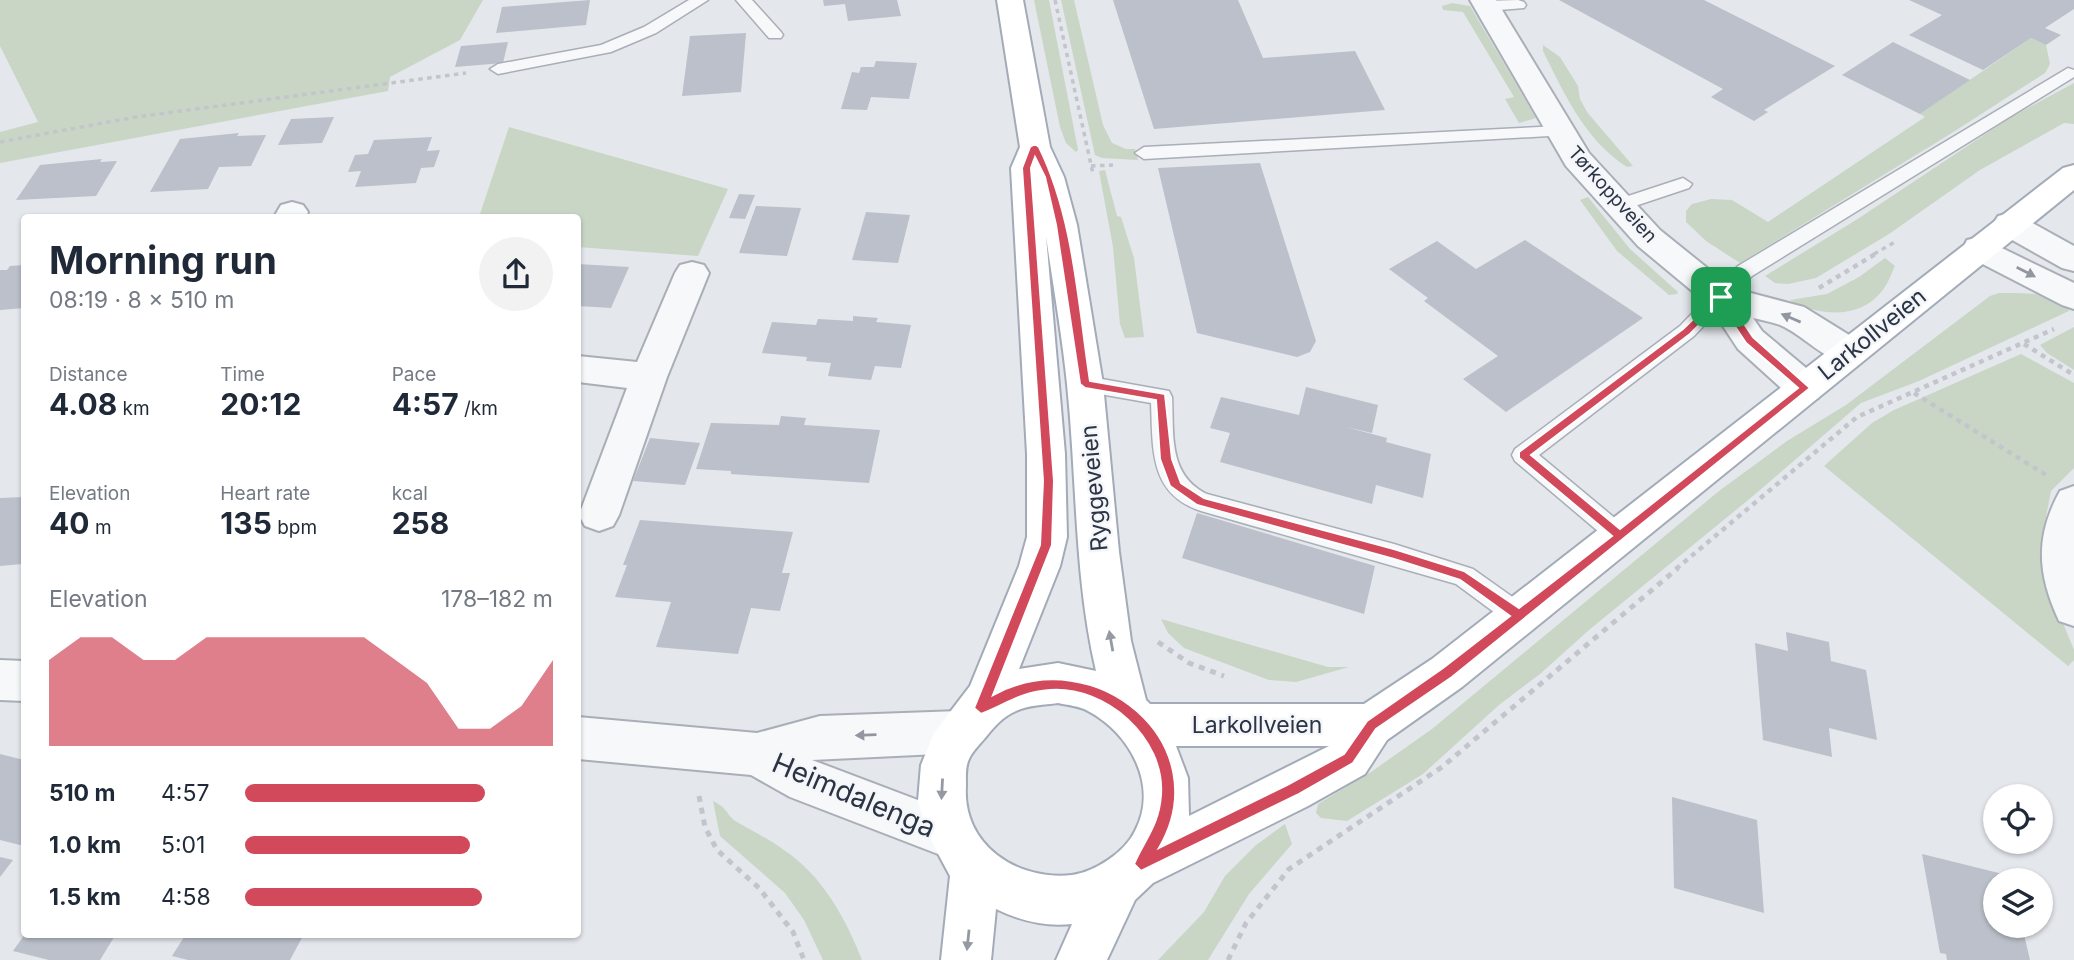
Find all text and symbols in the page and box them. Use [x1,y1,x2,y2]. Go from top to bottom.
street label: Tørkoppveien [1563,141,1662,247]
text: Morning run [49,237,277,283]
button: share [479,237,553,311]
pin [1691,267,1751,327]
one-way arrow [2016,267,2036,278]
icon: arrive [1702,278,1740,316]
street label: Larkollveien [1812,282,1932,386]
text: 08:19 · 8 × 510 m [49,286,234,314]
one-way arrow [1780,312,1801,323]
text: Distance [49,363,127,386]
text: Time [220,363,265,386]
text: Pace [392,363,436,386]
text: 4.08 [49,386,117,422]
text: 20:12 [220,386,301,422]
text: 4:57 [392,386,459,422]
text: km [117,397,150,420]
text: /km [459,397,498,420]
street label: Ryggeveien [1075,424,1113,552]
text: Elevation [49,482,130,505]
text: Heart rate [220,482,310,505]
text: kcal [392,482,428,505]
text: 40 [49,505,90,541]
text: 135 [220,505,272,541]
text: 258 [392,505,449,541]
text: m [90,516,112,539]
text: bpm [272,516,317,539]
text: Elevation [49,585,148,613]
text: 178–182 m [441,585,553,613]
one-way arrow [1105,630,1116,652]
street label: Larkollveien [1192,711,1322,739]
one-way arrow [855,730,877,741]
street label: Heimdalenga [767,745,941,845]
one-way arrow [936,778,947,800]
text: 510 m [49,779,116,807]
text: 4:57 [161,779,209,807]
map controls [1983,784,2053,938]
button: locate [1983,784,2053,854]
text: 1.0 km [49,831,121,859]
text: 5:01 [161,831,205,859]
button: layers [1983,868,2053,938]
text: 1.5 km [49,883,121,911]
text: 4:58 [161,883,211,911]
one-way arrow [962,929,973,951]

